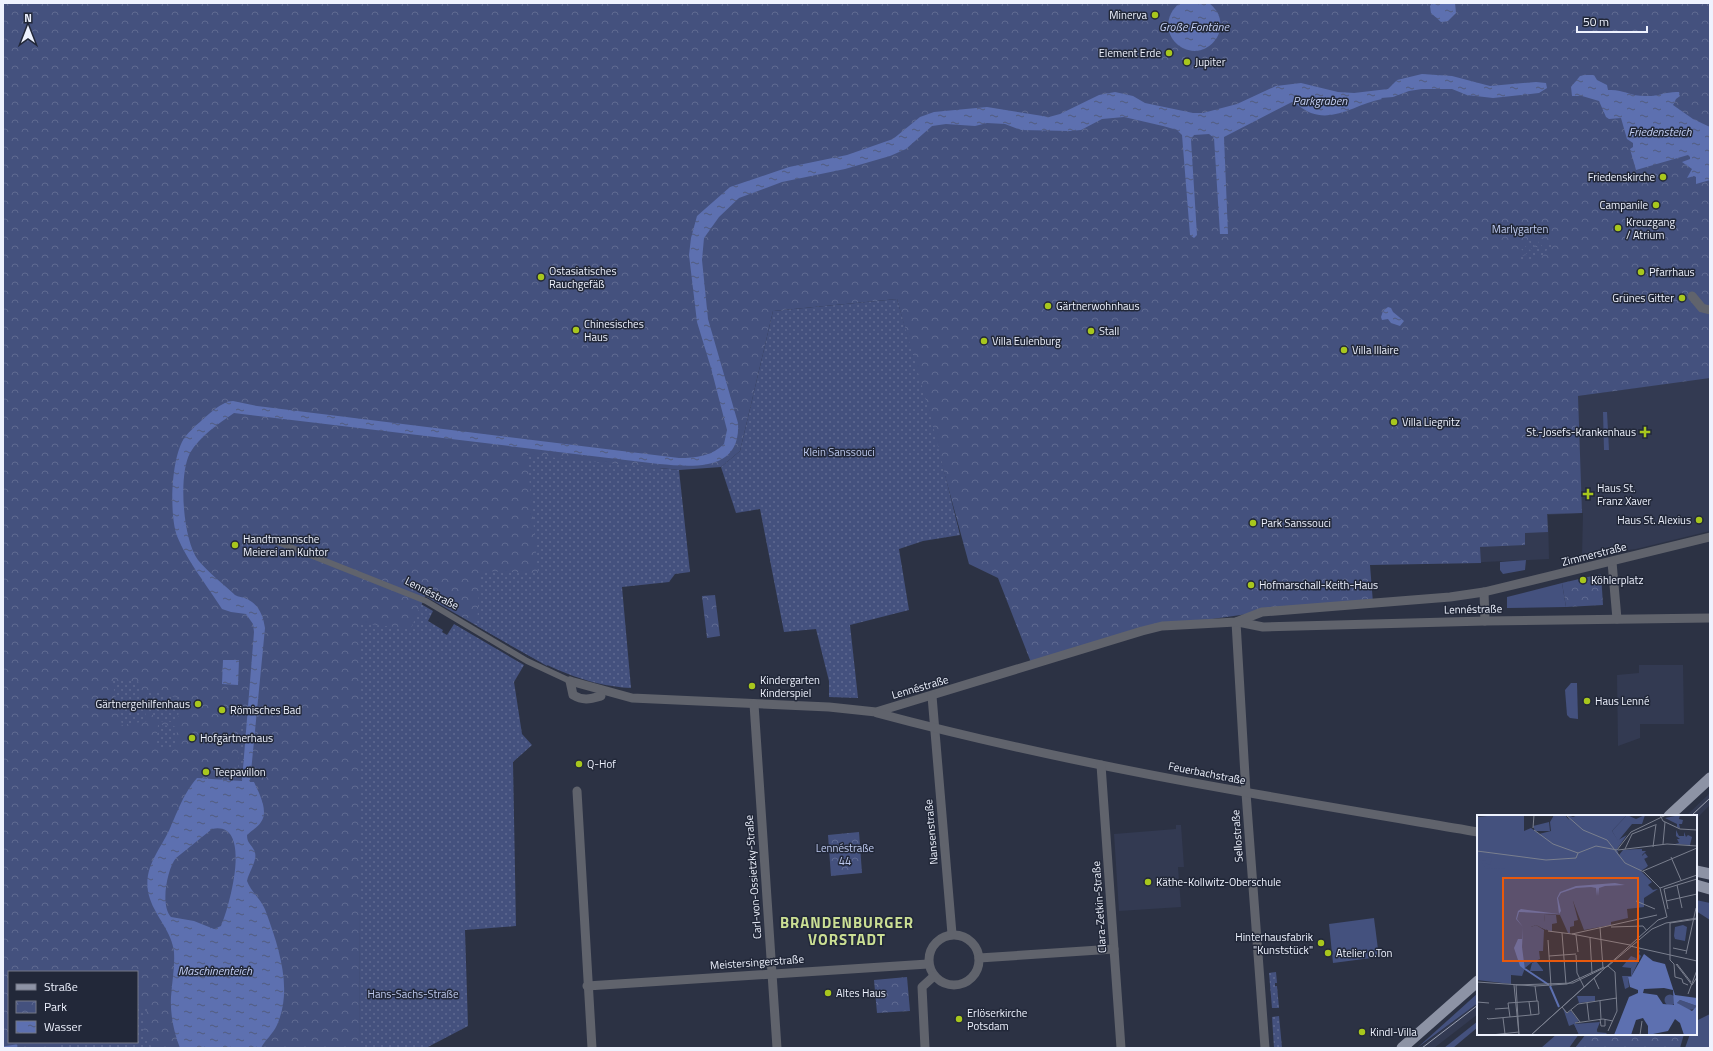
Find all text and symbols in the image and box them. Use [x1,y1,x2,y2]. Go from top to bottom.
place label: Minerva [1109,7,1147,23]
north arrow [8,8,48,48]
scale bar [1577,8,1647,34]
text: N [24,10,32,26]
marker: Minerva [1150,10,1160,20]
text: 50 m [1583,12,1609,31]
water label: Große Fontäne [1159,17,1230,36]
place label: Element Erde [1099,45,1161,61]
marker: Element Erde [1164,48,1174,58]
place label: Jupiter [1195,54,1226,70]
marker: Jupiter [1182,57,1192,67]
water label: Parkgraben [1293,91,1348,110]
water label: Friedensteich [1629,122,1692,141]
place label: Friedenskirche [1588,169,1655,185]
marker: Friedenskirche [1658,172,1668,182]
place label: Campanile [1600,197,1648,213]
marker: Campanile [1651,200,1661,210]
place label: Kreuzgang / Atrium [1626,214,1675,243]
park label: Marlygarten [1492,221,1548,237]
marker: Kreuzgang / Atrium [1613,223,1623,233]
place label: Ostasiatisches Rauchgefäß [549,263,617,292]
place label: Pfarrhaus [1649,264,1695,280]
marker: Pfarrhaus [1636,267,1646,277]
marker: Ostasiatisches Rauchgefäß [536,272,546,282]
place label: Grünes Gitter [1612,290,1674,306]
marker: Grünes Gitter [1677,293,1687,303]
place label: Gärtnerwohnhaus [1056,298,1140,314]
marker: Gärtnerwohnhaus [1043,301,1053,311]
place label: Chinesisches Haus [584,316,644,345]
place label: Stall [1099,323,1119,339]
marker: Chinesisches Haus [571,325,581,335]
marker: Stall [1086,326,1096,336]
place label: Villa Eulenburg [992,333,1061,349]
marker: Villa Eulenburg [979,336,989,346]
place label: Villa Illaire [1352,342,1399,358]
marker: Villa Illaire [1339,345,1349,355]
place label: Villa Liegnitz [1402,414,1460,430]
marker: Villa Liegnitz [1389,417,1399,427]
place label: St.-Josefs-Krankenhaus [1526,424,1636,440]
marker: St.-Josefs-Krankenhaus [1639,426,1651,438]
park label: Klein Sanssouci [803,444,875,460]
place label: Haus St. Franz Xaver [1597,480,1652,509]
marker: Haus St. Franz Xaver [1582,488,1594,500]
place label: Haus St. Alexius [1617,512,1691,528]
place label: Park Sanssouci [1261,515,1331,531]
marker: Haus St. Alexius [1694,515,1704,525]
marker: Park Sanssouci [1248,518,1258,528]
place label: Handtmannsche Meierei am Kuhtor [243,531,328,560]
street label: Zimmerstraße [1560,538,1628,570]
marker: Handtmannsche Meierei am Kuhtor [230,540,240,550]
place label: Köhlerplatz [1591,572,1643,588]
street label: Lennéstraße [402,573,462,614]
marker: Köhlerplatz [1578,575,1588,585]
place label: Hofmarschall-Keith-Haus [1259,577,1378,593]
marker: Hofmarschall-Keith-Haus [1246,580,1256,590]
street label: Lennéstraße [1444,600,1503,618]
street label: Lennéstraße [890,671,951,703]
place label: Kindergarten Kinderspiel [760,672,820,701]
marker: Kindergarten Kinderspiel [747,681,757,691]
place label: Haus Lenné [1595,693,1650,709]
place label: Gärtnergehilfenhaus [95,696,190,712]
marker: Haus Lenné [1582,696,1592,706]
marker: Gärtnergehilfenhaus [193,699,203,709]
place label: Römisches Bad [230,702,301,718]
marker: Römisches Bad [217,705,227,715]
place label: Hofgärtnerhaus [200,730,273,746]
marker: Hofgärtnerhaus [187,733,197,743]
place label: Q-Hof [587,756,616,772]
street label: Feuerbachstraße [1167,758,1247,788]
marker: Q-Hof [574,759,584,769]
place label: Teepavillon [214,764,266,780]
marker: Teepavillon [201,767,211,777]
street label: Nansenstraße [920,798,942,865]
street label: Sellostraße [1227,809,1247,863]
street label: Carl-von-Ossietzky-Straße [741,814,765,940]
inset map [1477,815,1697,1035]
park label: Lennéstraße 44 [816,840,875,869]
street label: Clara-Zetkin-Straße [1088,860,1110,953]
place label: Käthe-Kollwitz-Oberschule [1156,874,1282,890]
marker: Käthe-Kollwitz-Oberschule [1143,877,1153,887]
district label: BRANDENBURGER VORSTADT [780,911,914,951]
place label: Hinterhausfabrik "Kunststück" [1235,929,1314,958]
marker: Hinterhausfabrik "Kunststück" [1316,938,1326,948]
place label: Atelier o.Ton [1336,945,1393,961]
marker: Atelier o.Ton [1323,948,1333,958]
street label: Meistersingerstraße [710,951,805,973]
water label: Maschinenteich [178,961,253,980]
legend [8,971,138,1043]
text: Straße [44,977,78,996]
place label: Altes Haus [836,985,886,1001]
park label: Hans-Sachs-Straße [368,986,459,1002]
marker: Altes Haus [823,988,833,998]
text: Park [44,997,67,1016]
place label: Erlöserkirche Potsdam [967,1005,1028,1034]
marker: Erlöserkirche Potsdam [954,1014,964,1024]
text: Wasser [44,1017,82,1036]
place label: Kindl-Villa [1370,1024,1417,1040]
marker: Kindl-Villa [1357,1027,1367,1037]

